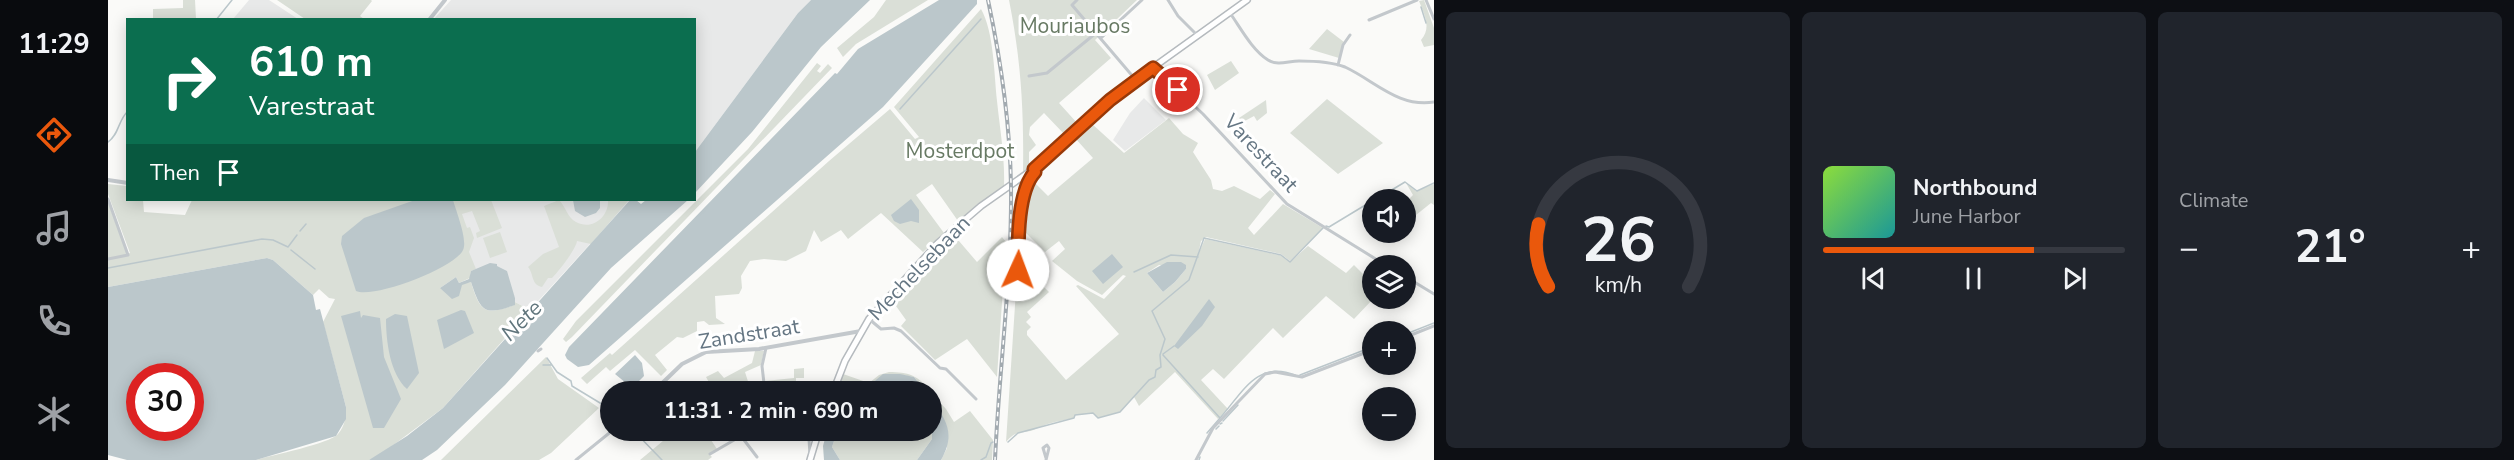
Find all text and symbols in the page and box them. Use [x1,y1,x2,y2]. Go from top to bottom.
park label: Mouriaubos [1020,12,1130,40]
text: 11:29 [18,26,90,63]
text: 610 m [249,34,373,91]
icon: right [150,42,228,120]
pin [1152,64,1203,115]
icon: arrive [1161,73,1194,106]
text: Varestraat [249,88,374,125]
street label: Varestraat [1217,107,1305,199]
icon: directions [33,114,75,156]
park label: Mosterdpot [906,137,1015,165]
icon: arrive [212,156,245,189]
text: Then [150,158,200,188]
text: Northbound [1913,173,2037,203]
text: Climate [2179,187,2248,214]
map controls [1362,189,1416,441]
button: sound [1362,189,1416,243]
text: 26 [1581,198,1655,283]
text: June Harbor [1913,203,2021,230]
icon: music [33,207,75,249]
street label: Mechelsebaan [862,209,976,327]
text: 21° [2294,217,2366,278]
text: − [2179,226,2199,271]
text: + [2461,226,2481,271]
position arrow [986,238,1050,302]
button: layers [1362,255,1416,309]
icon: previous [1857,262,1890,295]
icon: pause [1957,262,1990,295]
icon: next [2058,262,2091,295]
text: km/h [1594,270,1642,300]
water label: Nete [494,293,549,348]
icon: phone [33,300,75,342]
street label: Zandstraat [697,312,802,356]
button: + [1362,321,1416,375]
speed limit sign: 30 [126,363,204,441]
button: − [1362,387,1416,441]
icon: climate [33,393,75,435]
text: 11:31 · 2 min · 690 m [664,396,878,426]

